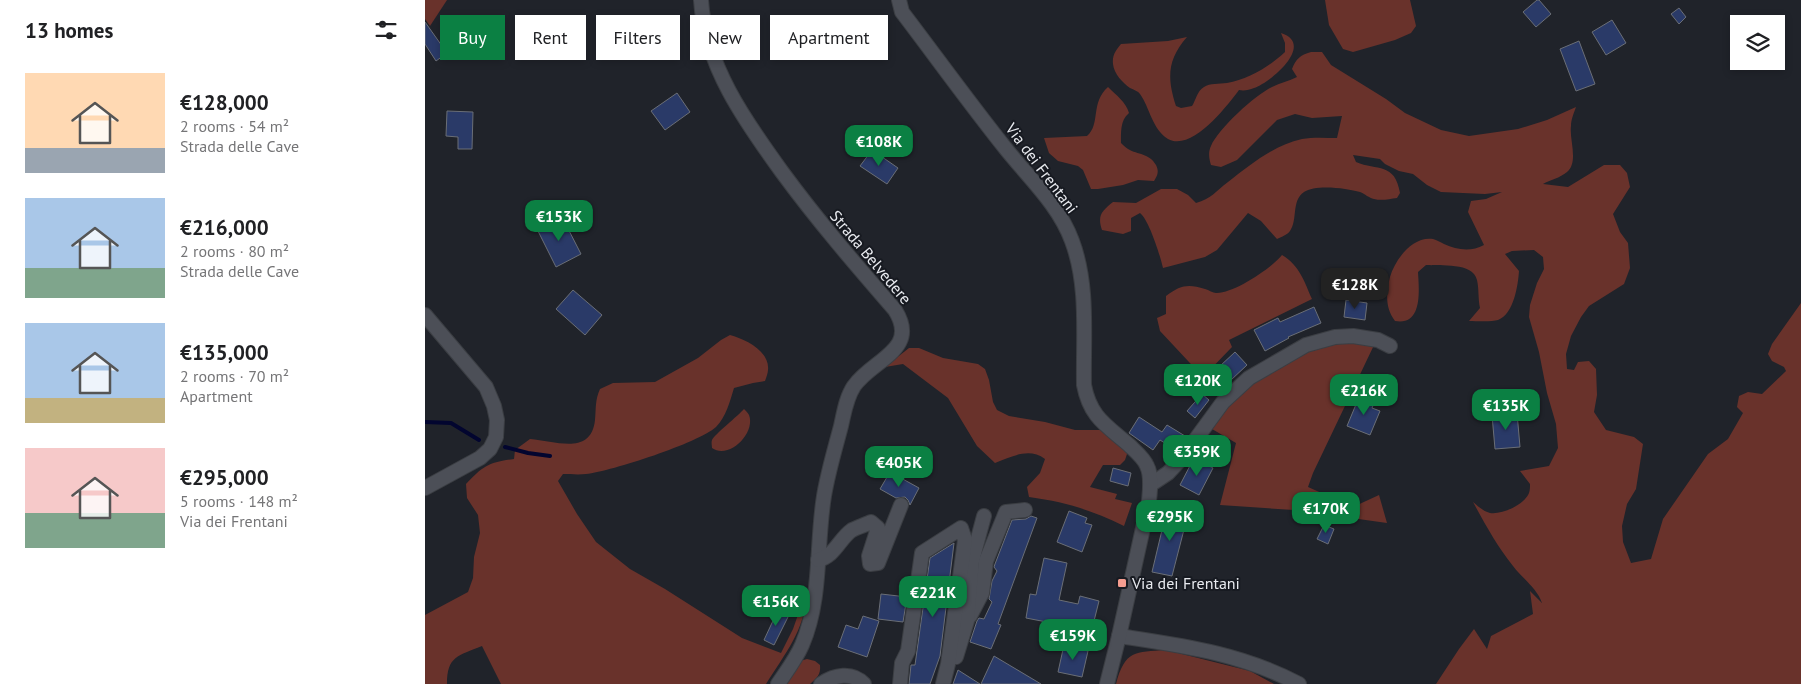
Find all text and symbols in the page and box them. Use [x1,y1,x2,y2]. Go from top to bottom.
chip: Buy [440,15,505,60]
chip: Rent [515,15,586,60]
chip: Filters [596,15,680,60]
chip: New [690,15,760,60]
chip: Apartment [770,15,888,60]
map controls [1730,15,1785,70]
button: layers [1730,15,1785,70]
icon: filters [372,16,400,44]
text: 13 homes [25,17,113,44]
text: €128,000 [180,89,269,116]
icon: home [65,93,125,153]
text: 2 rooms · 54 m² [180,116,289,136]
street label: Via dei Frentani [1001,118,1082,217]
pin: €108K [844,124,914,167]
text: €108K [856,131,902,151]
text: Strada delle Cave [180,136,299,156]
pin: €153K [524,200,594,242]
text: €153K [536,206,582,226]
street label: Strada Belvedere [826,206,916,308]
text: €216,000 [180,214,269,241]
icon: home [65,218,125,278]
text: 2 rooms · 80 m² [180,241,289,261]
text: Strada delle Cave [180,261,299,281]
pin: €128K [1320,268,1390,310]
text: €128K [1332,274,1378,294]
text: €135,000 [180,339,269,366]
icon: home [65,343,125,403]
pin: €120K [1163,364,1233,406]
text: 2 rooms · 70 m² [180,366,289,386]
text: €120K [1175,370,1221,390]
pin: €216K [1329,374,1399,416]
text: €216K [1341,380,1387,400]
text: Apartment [180,386,253,406]
pin: €135K [1471,388,1541,431]
text: €135K [1483,395,1529,415]
pin: €359K [1162,434,1232,477]
text: €359K [1174,441,1220,461]
pin: €405K [864,446,934,488]
text: €405K [876,452,922,472]
text: €295,000 [180,464,269,491]
icon: home [65,468,125,528]
text: 5 rooms · 148 m² [180,491,298,511]
pin: €170K [1291,492,1361,534]
text: €170K [1303,498,1349,518]
pin: €295K [1135,500,1205,542]
text: €295K [1147,506,1193,526]
text: Via dei Frentani [180,511,288,531]
place label: Via dei Frentani [1131,573,1240,593]
pin: €221K [898,576,968,618]
marker: Via dei Frentani [1116,577,1128,589]
text: €221K [910,582,956,602]
pin: €156K [741,584,811,627]
text: €156K [753,591,799,611]
pin: €159K [1038,618,1108,661]
text: €159K [1050,625,1096,645]

